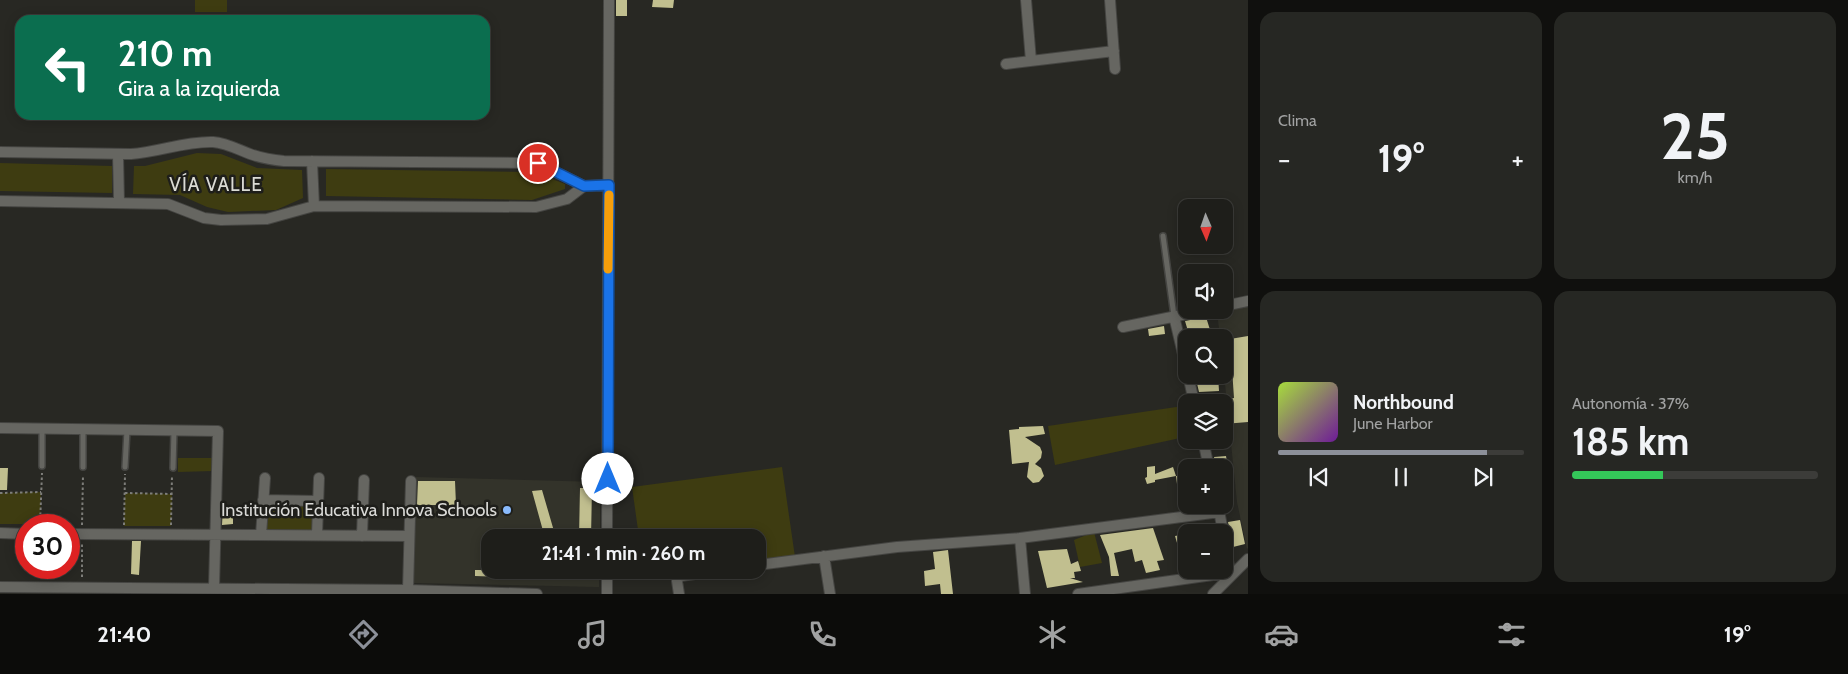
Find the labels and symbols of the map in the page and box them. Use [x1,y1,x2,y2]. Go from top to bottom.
pin [517,142,559,184]
district label: VÍA VALLE [169,172,263,196]
north arrow [1178,199,1232,254]
position arrow [581,452,633,504]
place label: Institución Educativa Innova Schools [221,499,497,521]
marker: Institución Educativa Innova Schools [501,504,513,516]
speed limit sign: 30 [15,514,80,579]

